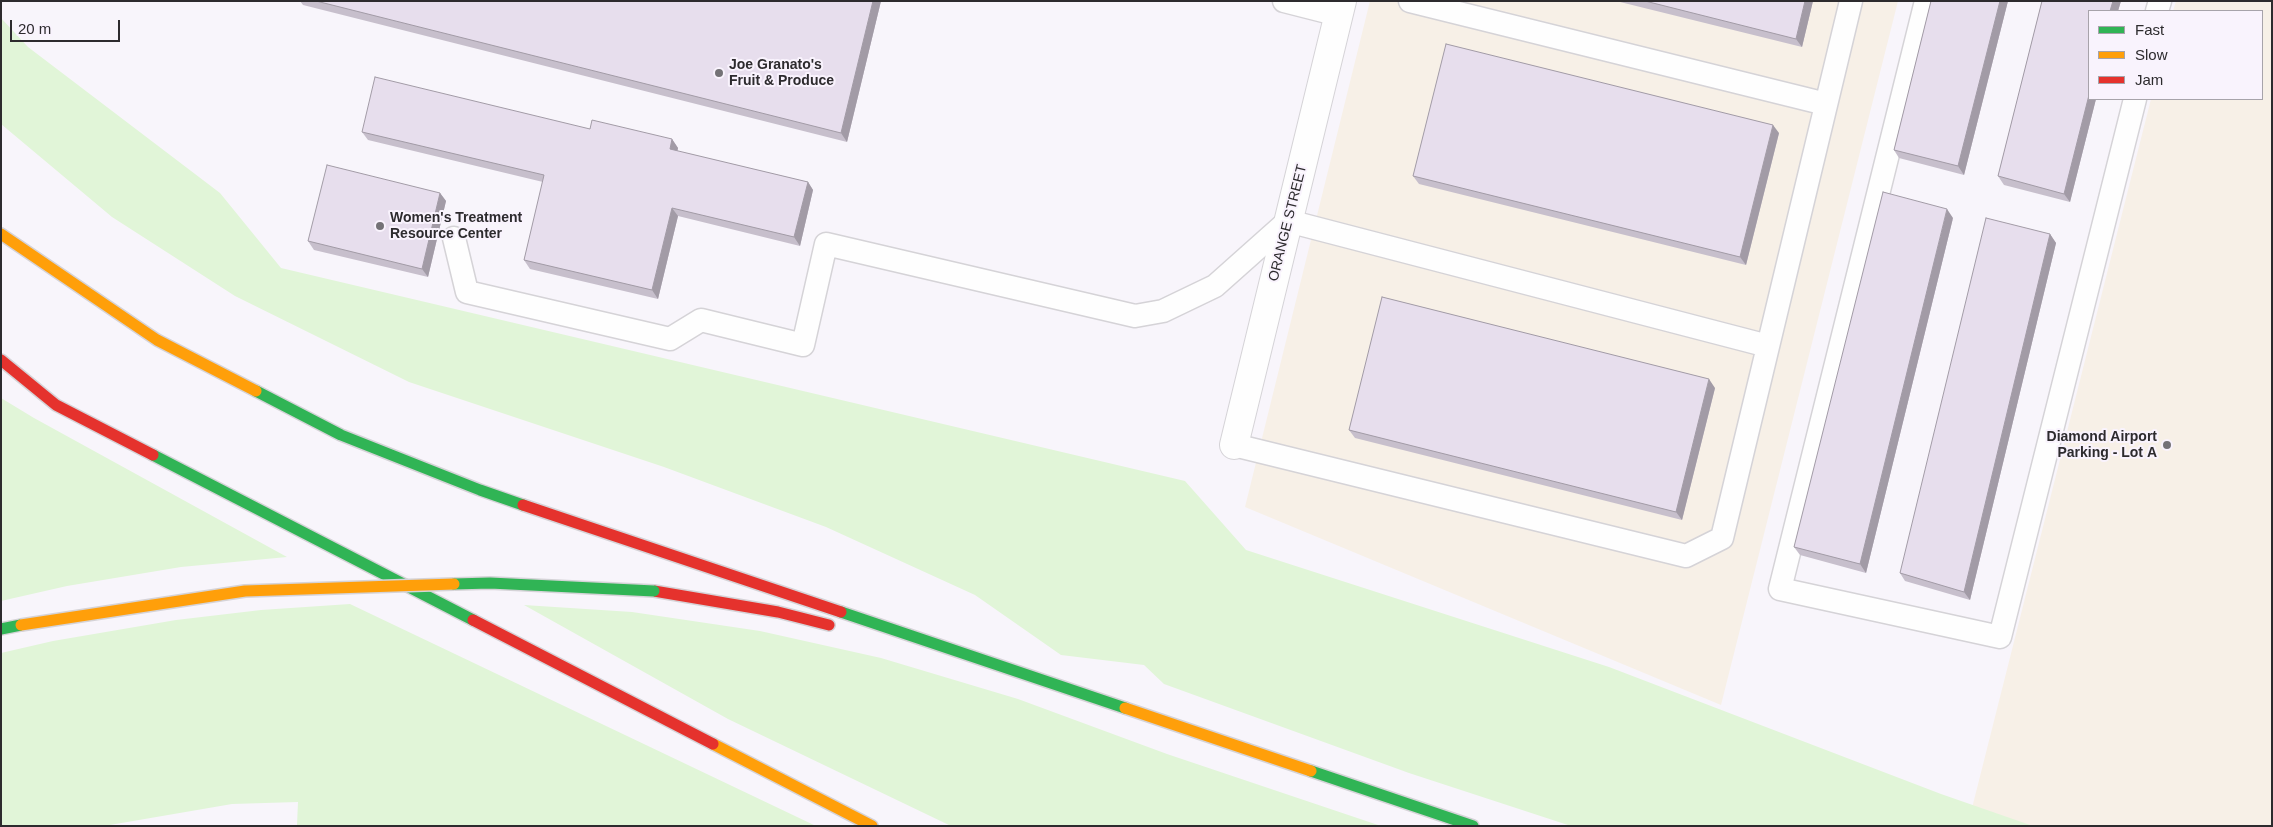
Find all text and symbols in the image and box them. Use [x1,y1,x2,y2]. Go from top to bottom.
scale bar [12,10,122,42]
legend [2088,10,2263,100]
text: 20 m [18,20,51,37]
text: Fast [2135,21,2164,38]
text: Slow [2135,46,2168,63]
place label: Joe Granato's Fruit & Produce [729,57,834,90]
marker: Joe Granato's Fruit & Produce [713,67,725,79]
text: Jam [2135,71,2163,88]
street label: ORANGE STREET [1265,163,1311,283]
place label: Women's Treatment Resource Center [390,210,522,242]
marker: Women's Treatment Resource Center [374,220,386,232]
place label: Diamond Airport Parking - Lot A [2047,429,2157,462]
marker: Diamond Airport Parking - Lot A [2161,439,2173,451]

